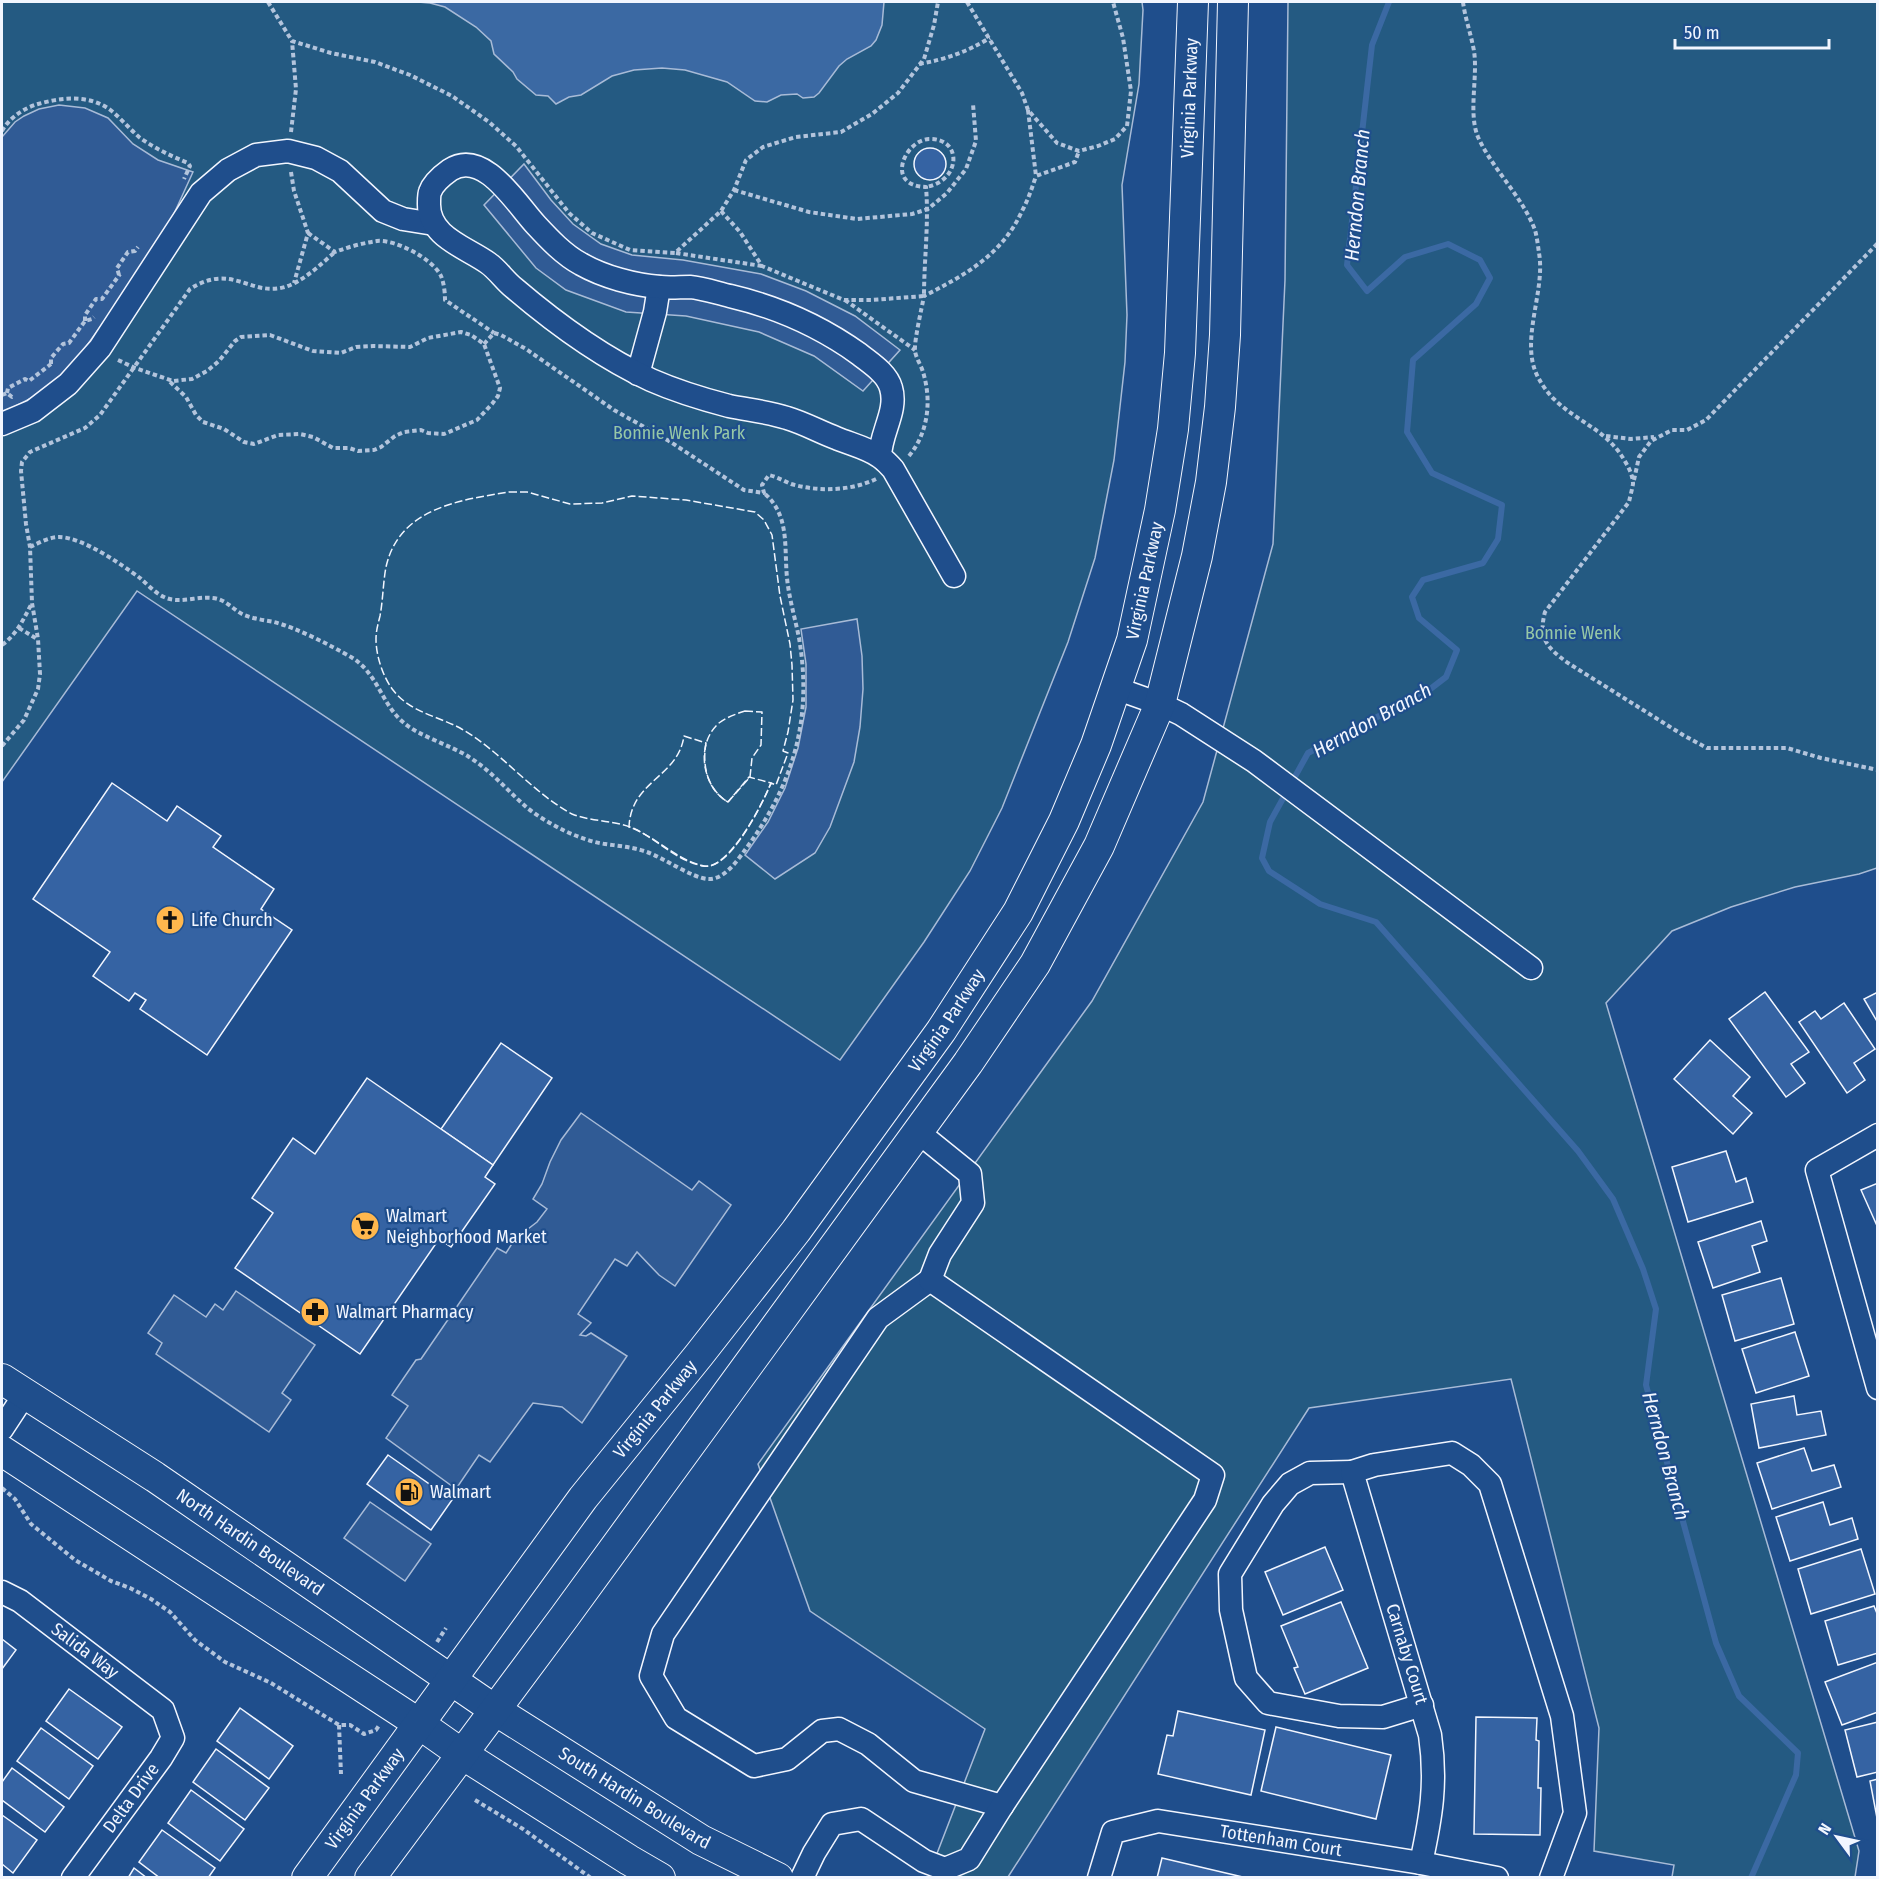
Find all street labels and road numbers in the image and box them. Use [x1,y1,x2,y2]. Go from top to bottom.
street label: Virginia Parkway [1176,38,1203,158]
street label: Virginia Parkway [1121,520,1168,642]
street label: Virginia Parkway [904,965,989,1077]
street label: Virginia Parkway [609,1356,701,1463]
street label: North Hardin Boulevard [172,1484,328,1600]
street label: Carnaby Court [1381,1601,1433,1707]
street label: Salida Way [47,1618,123,1683]
street label: South Hardin Boulevard [555,1742,714,1854]
street label: Virginia Parkway [320,1744,409,1854]
street label: Delta Drive [98,1759,164,1837]
street label: Tottenham Court [1219,1820,1344,1861]

